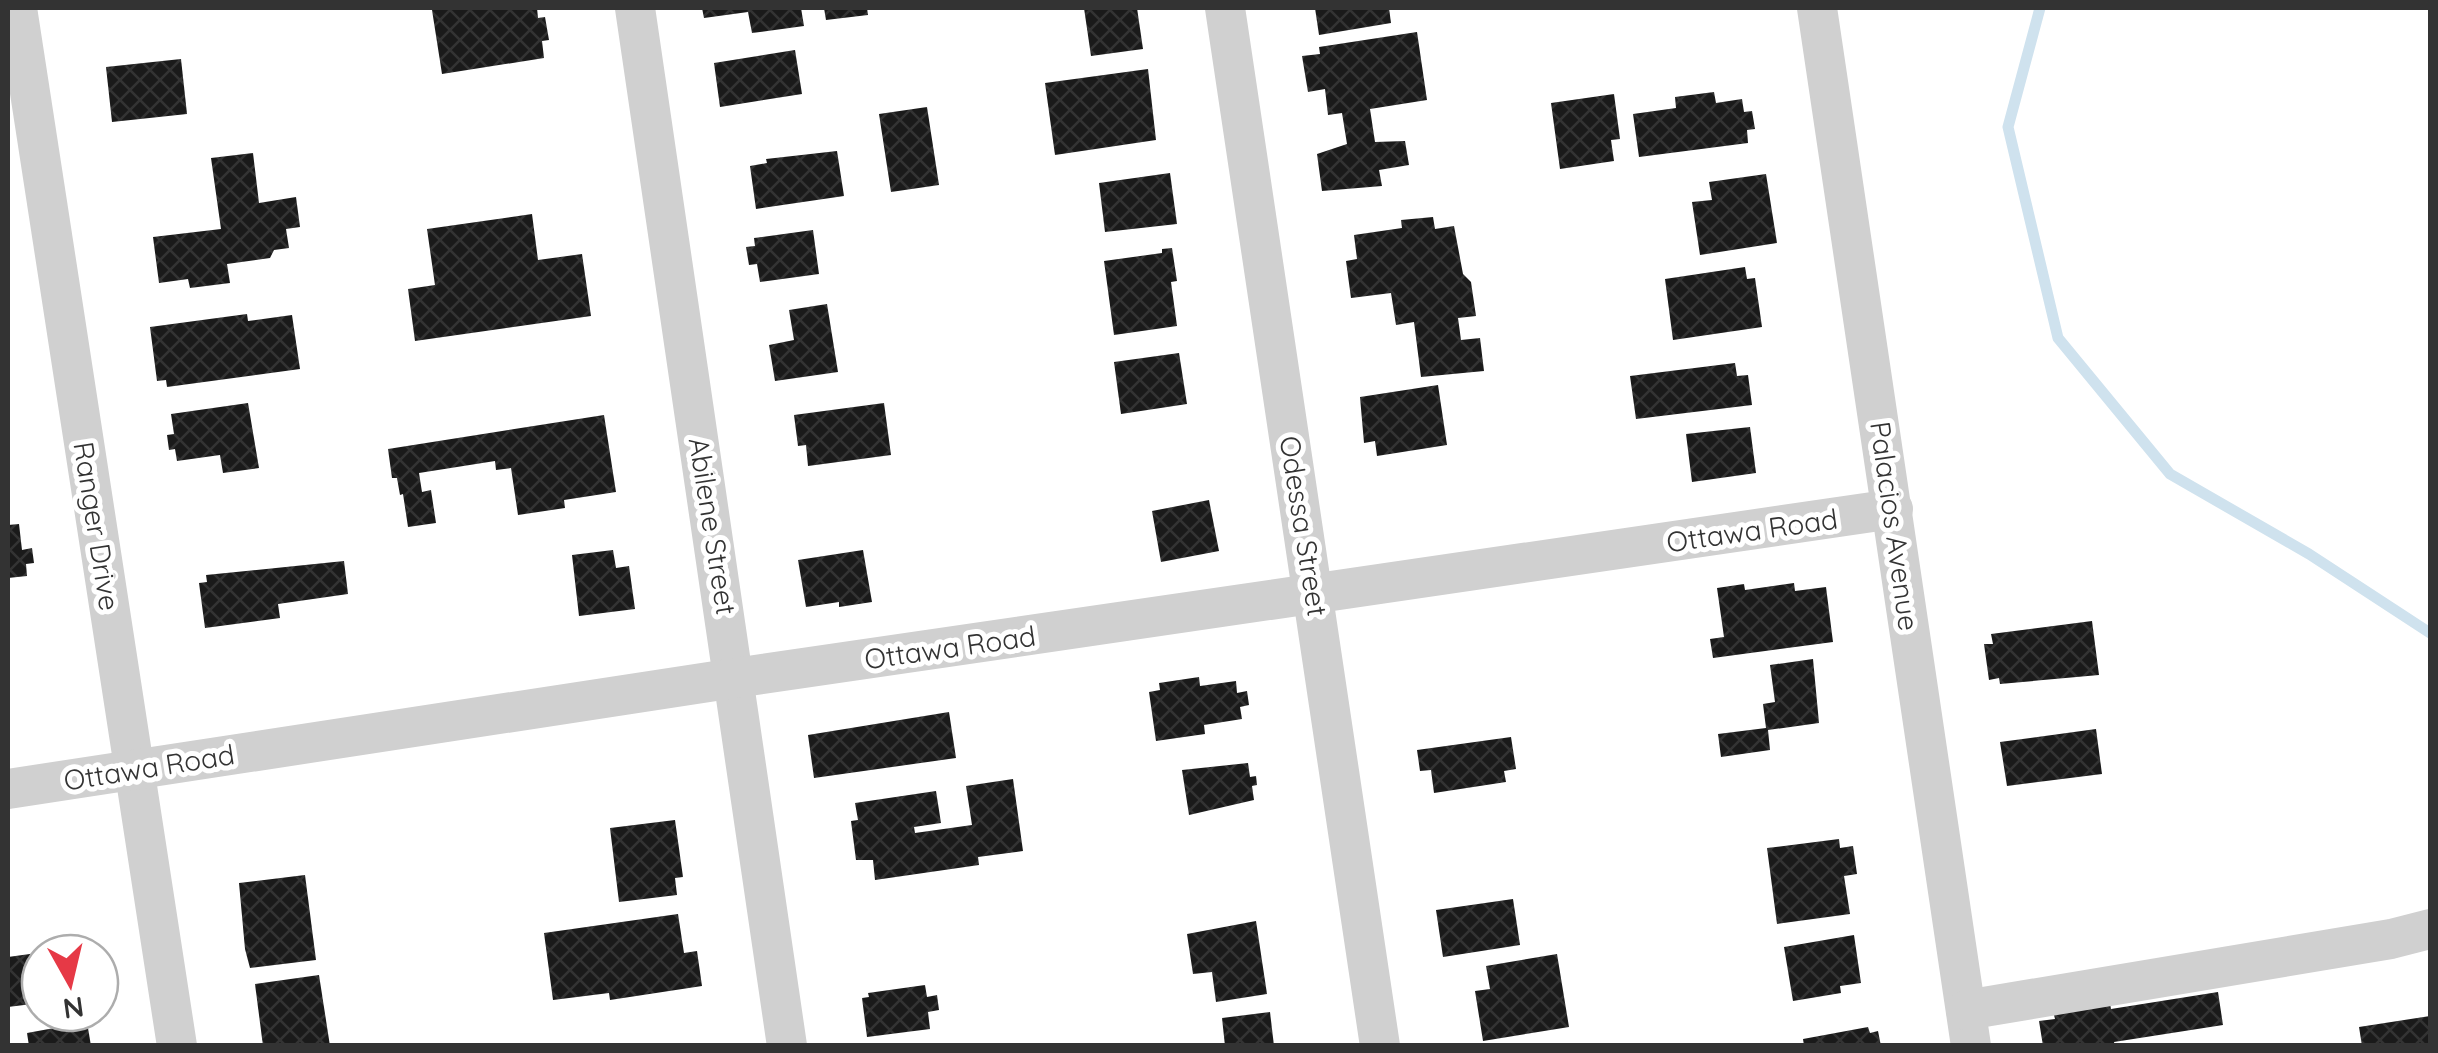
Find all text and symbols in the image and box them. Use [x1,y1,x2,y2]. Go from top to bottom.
street label: Palacios Avenue [1863,419,1927,633]
street label: Odessa Street [1272,433,1336,619]
street label: Abilene Street [682,435,744,617]
street label: Ranger Drive [66,439,128,613]
street label: Ottawa Road [1664,501,1840,559]
street label: Ottawa Road [862,618,1038,676]
street label: Ottawa Road [61,736,237,798]
north arrow [20,933,120,1033]
text: N [61,989,86,1027]

